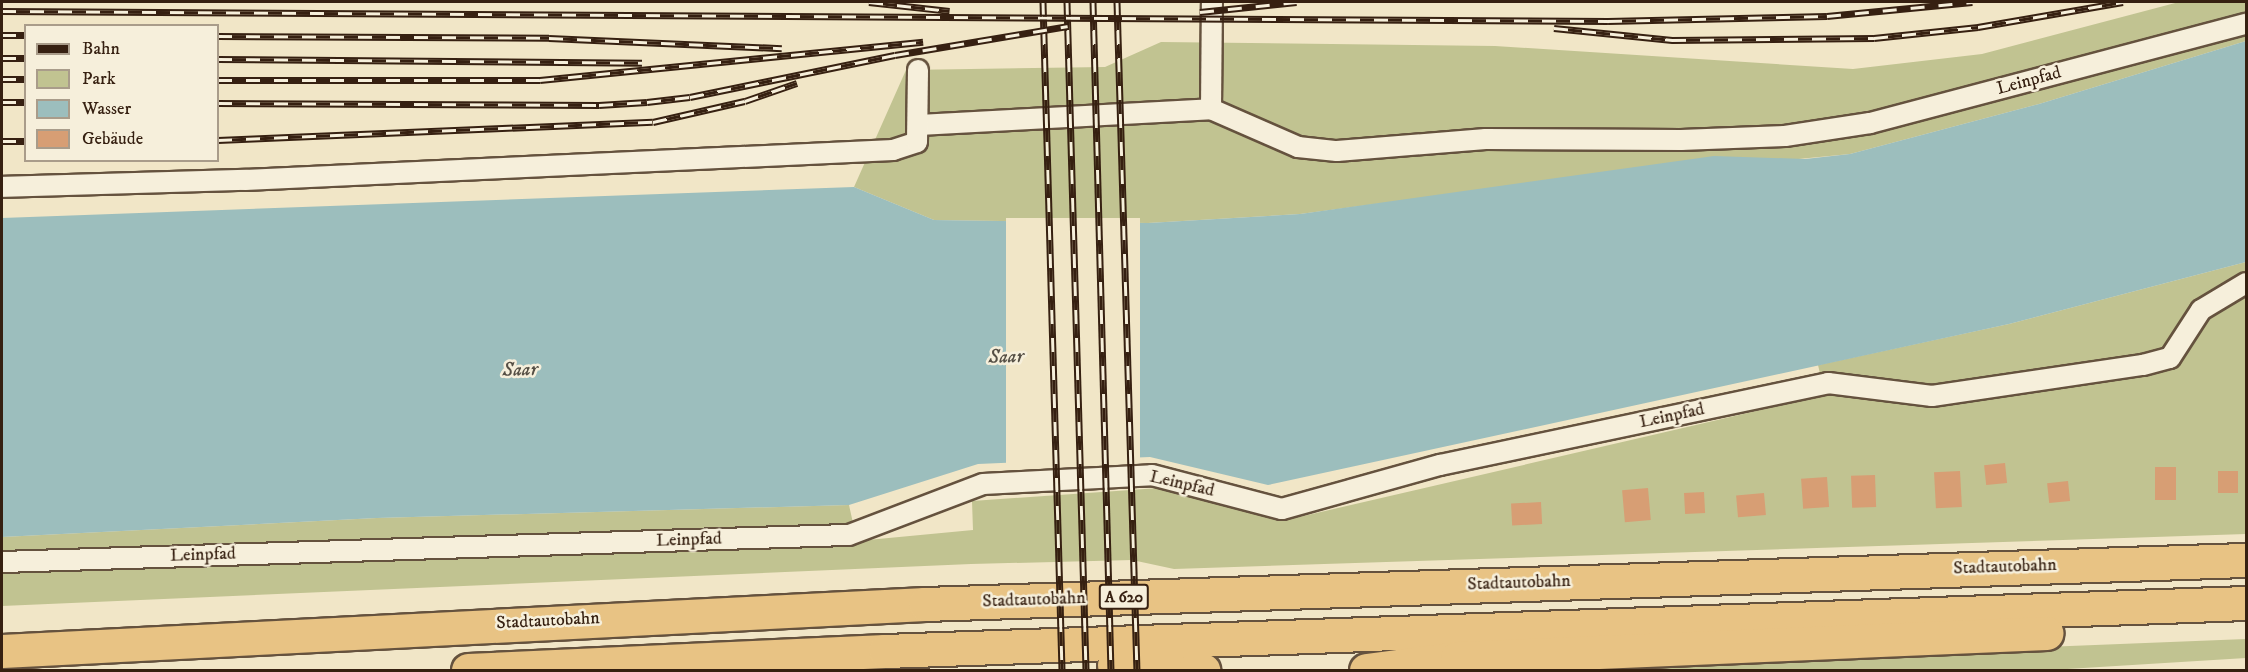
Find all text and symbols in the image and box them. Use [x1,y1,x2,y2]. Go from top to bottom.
legend [24,24,219,162]
text: Bahn [82,38,120,60]
street label: Leinpfad [1994,62,2064,100]
text: Park [82,68,116,90]
text: Wasser [82,98,131,120]
text: Gebäude [82,128,143,150]
water label: Saar [988,344,1024,370]
water label: Saar [502,357,538,383]
street label: Leinpfad [1638,399,1706,433]
street label: Leinpfad [1148,466,1216,502]
street label: Leinpfad [656,528,722,552]
street label: Leinpfad [170,543,236,567]
street label: Stadtautobahn [1953,554,2057,580]
street label: Stadtautobahn [1467,570,1571,596]
road number: A 620 [1098,584,1150,610]
street label: Stadtautobahn [982,587,1086,613]
street label: Stadtautobahn [496,608,600,634]

